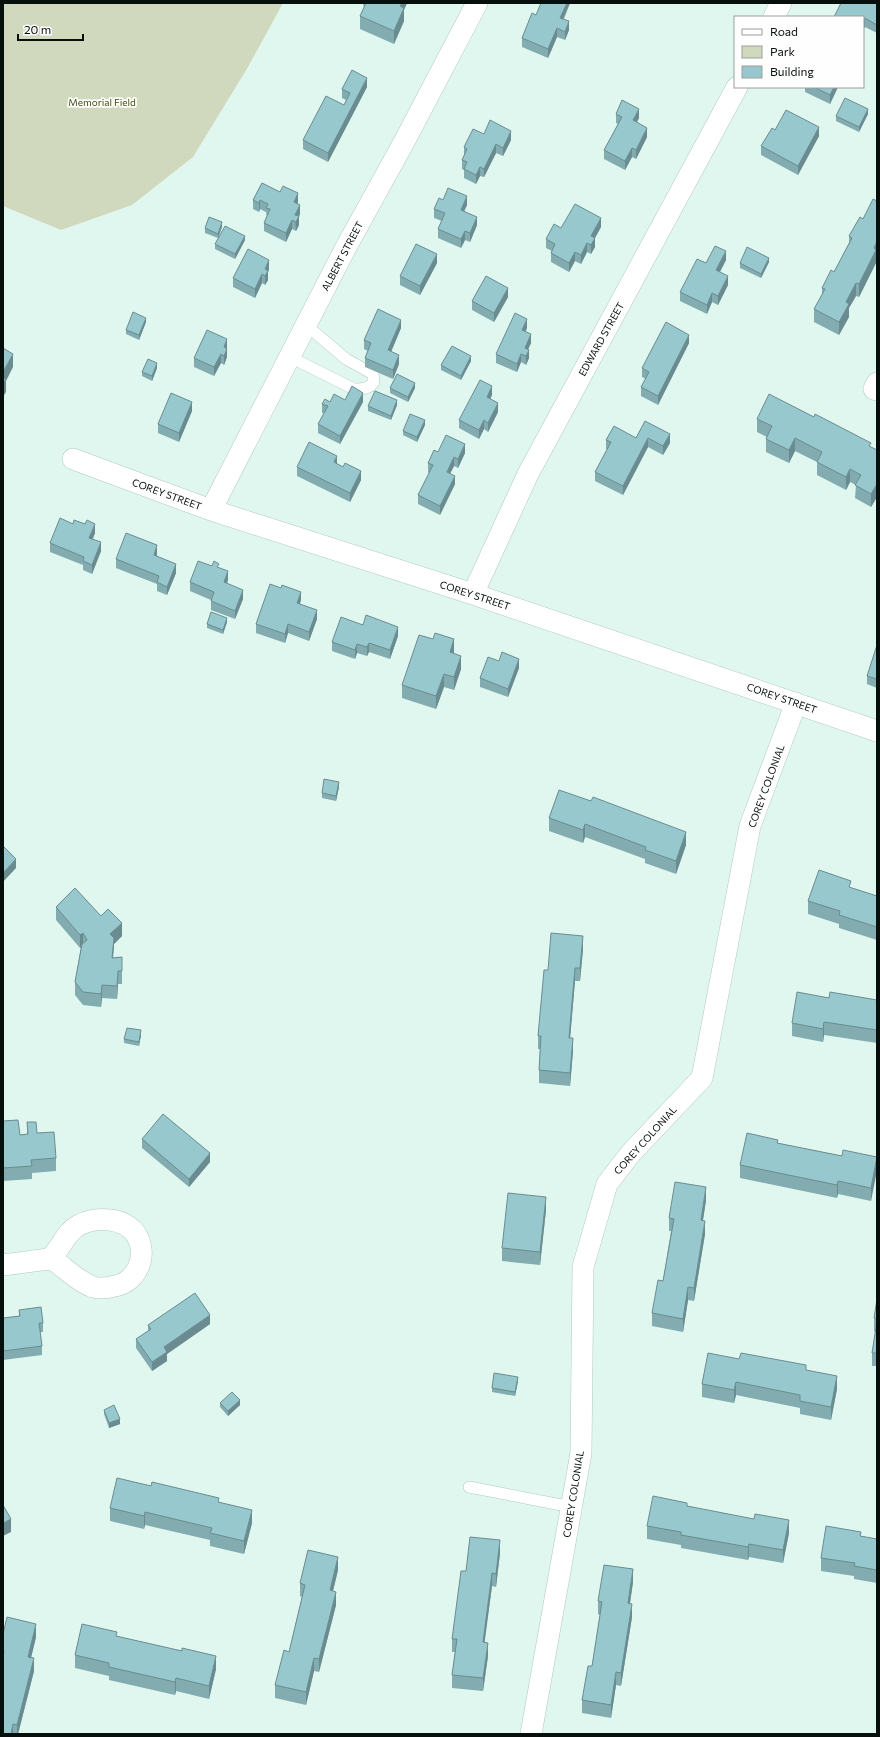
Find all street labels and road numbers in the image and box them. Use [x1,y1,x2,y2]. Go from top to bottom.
street label: ALBERT STREET [319,219,366,293]
street label: EDWARD STREET [576,299,627,378]
street label: COREY STREET [131,476,204,512]
street label: COREY STREET [438,578,512,612]
street label: COREY STREET [745,680,819,716]
street label: COREY COLONIAL [745,742,787,829]
street label: COREY COLONIAL [611,1103,679,1177]
street label: COREY COLONIAL [560,1449,586,1538]

